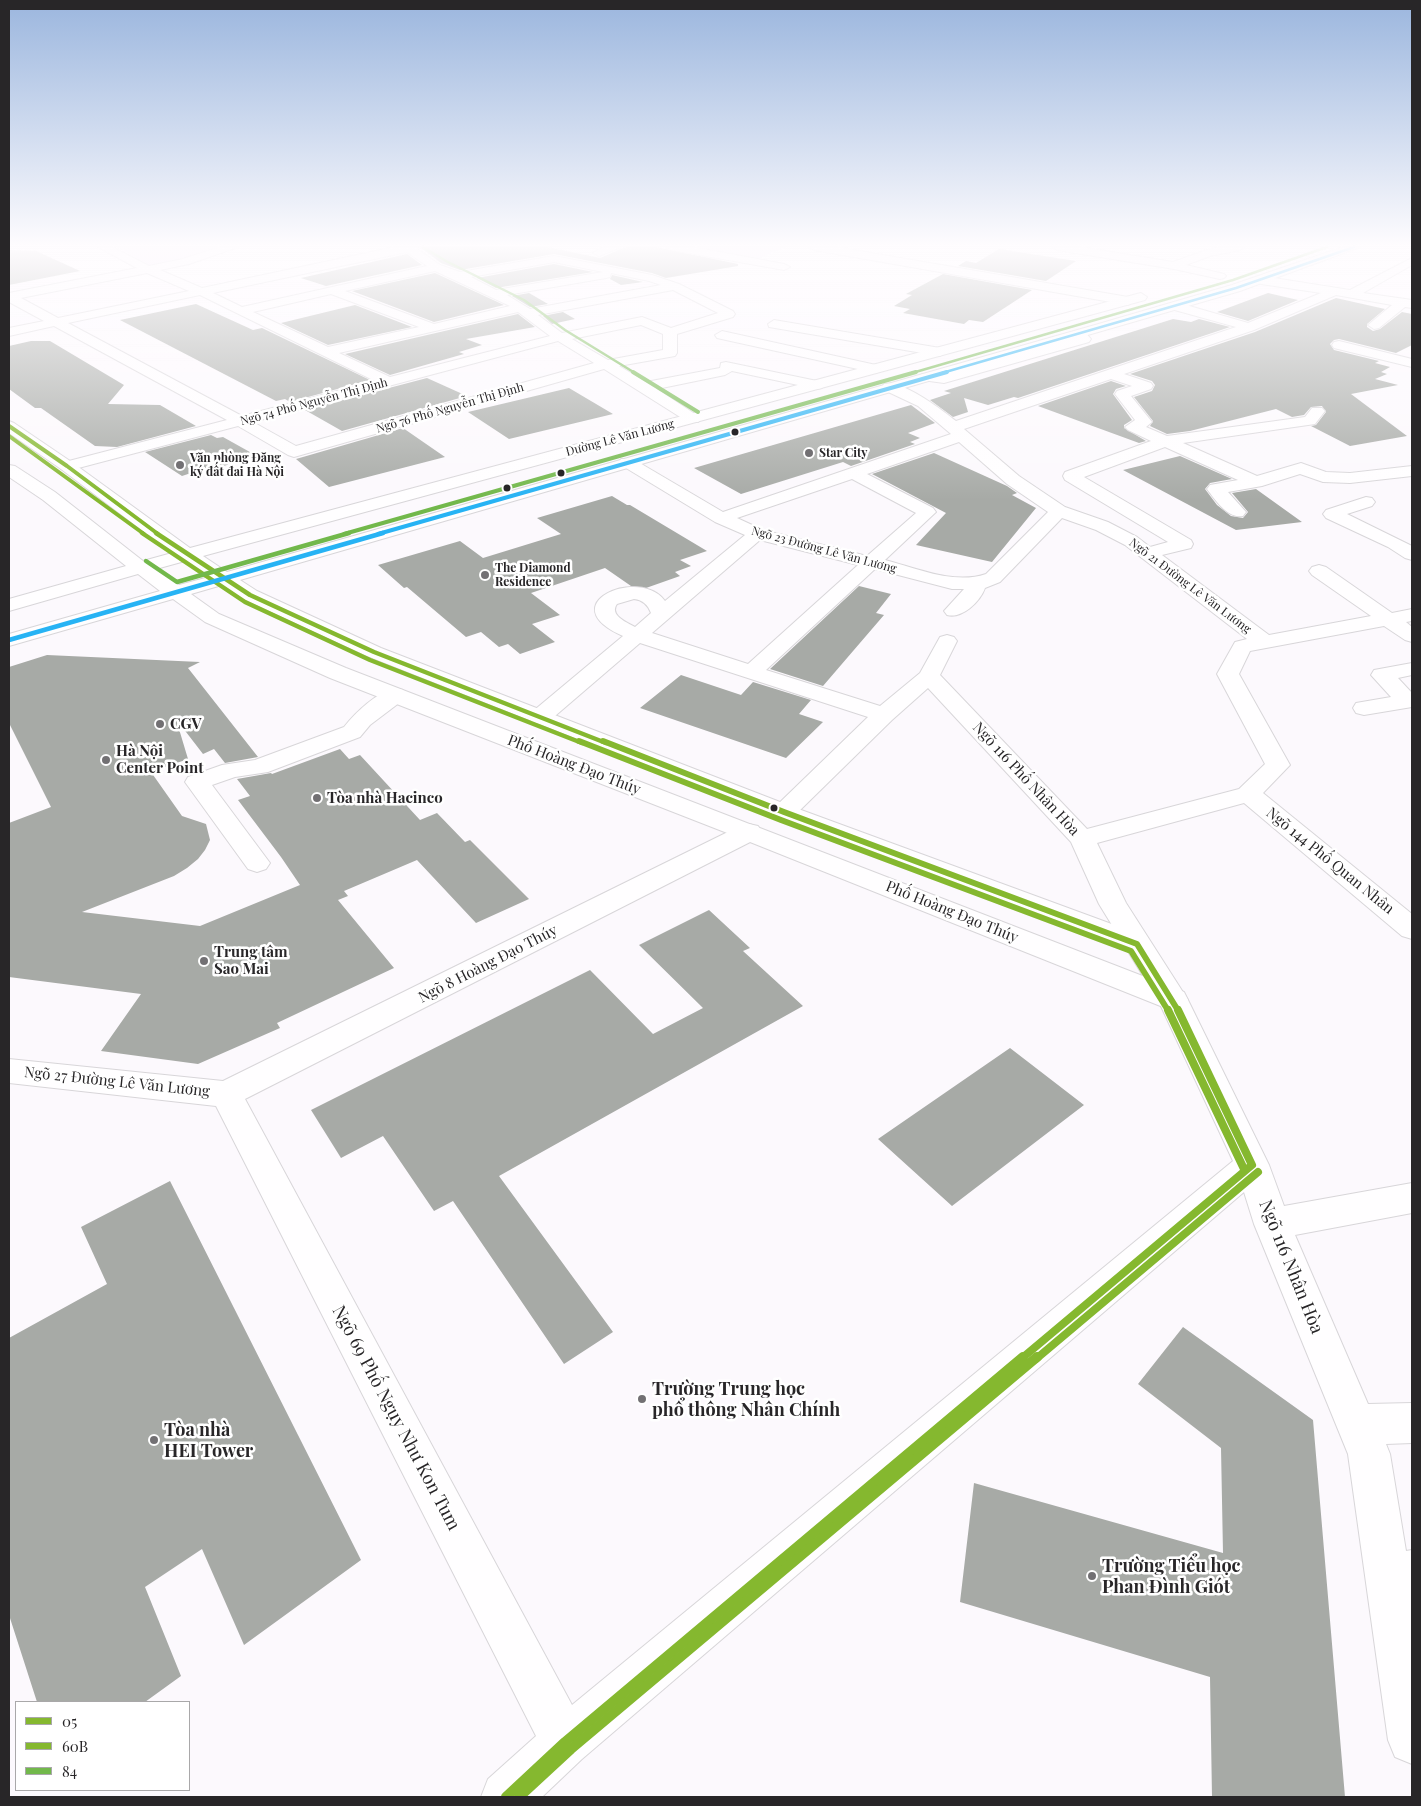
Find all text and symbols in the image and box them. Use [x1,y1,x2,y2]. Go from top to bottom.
street label: Ngõ 74 Phố Nguyễn Thị Định [239,375,389,429]
street label: Ngõ 76 Phố Nguyễn Thị Định [375,380,525,436]
street label: Đường Lê Văn Lương [564,417,676,459]
unlabelled marker [730,427,740,437]
place label: Star City [819,446,868,460]
marker: Star City [803,447,815,459]
place label: Văn phòng Đăng ký đất đai Hà Nội [190,451,284,479]
marker: Văn phòng Đăng ký đất đai Hà Nội [174,459,186,471]
unlabelled marker [556,468,566,478]
unlabelled marker [502,483,512,493]
street label: Ngõ 23 Đường Lê Văn Lương [750,524,898,576]
street label: Ngõ 21 Đường Lê Văn Lương [1126,535,1254,637]
place label: The Diamond Residence [495,561,571,589]
marker: The Diamond Residence [479,569,491,581]
place label: CGV [170,715,201,733]
marker: CGV [154,718,166,730]
street label: Ngõ 116 Phố Nhân Hòa [969,719,1083,839]
street label: Phố Hoàng Đạo Thúy [505,731,643,799]
place label: Hà Nội Center Point [116,742,204,777]
marker: Hà Nội Center Point [100,754,112,766]
place label: Tòa nhà Hacinco [327,789,443,807]
marker: Tòa nhà Hacinco [311,792,323,804]
unlabelled marker [769,803,779,813]
street label: Ngõ 144 Phố Quan Nhân [1262,804,1398,918]
street label: Phố Hoàng Đạo Thúy [883,877,1021,947]
street label: Ngõ 8 Hoàng Đạo Thúy [416,921,560,1007]
place label: Trung tâm Sao Mai [214,943,288,978]
marker: Trung tâm Sao Mai [198,955,210,967]
street label: Ngõ 27 Đường Lê Văn Lương [23,1063,211,1101]
street label: Ngõ 116 Nhân Hòa [1254,1197,1328,1337]
street label: Ngõ 69 Phố Ngụy Như Kon Tum [327,1302,465,1534]
place label: Trường Trung học phổ thông Nhân Chính [652,1378,840,1420]
marker: Trường Trung học phổ thông Nhân Chính [636,1393,648,1405]
place label: Tòa nhà HEI Tower [164,1419,253,1462]
marker: Tòa nhà HEI Tower [148,1434,160,1446]
place label: Trường Tiểu học Phan Đình Giót [1102,1555,1240,1598]
marker: Trường Tiểu học Phan Đình Giót [1086,1570,1098,1582]
legend [15,1701,190,1791]
text: 05 [62,1711,77,1731]
text: 60B [62,1736,88,1756]
text: 84 [62,1761,77,1781]

